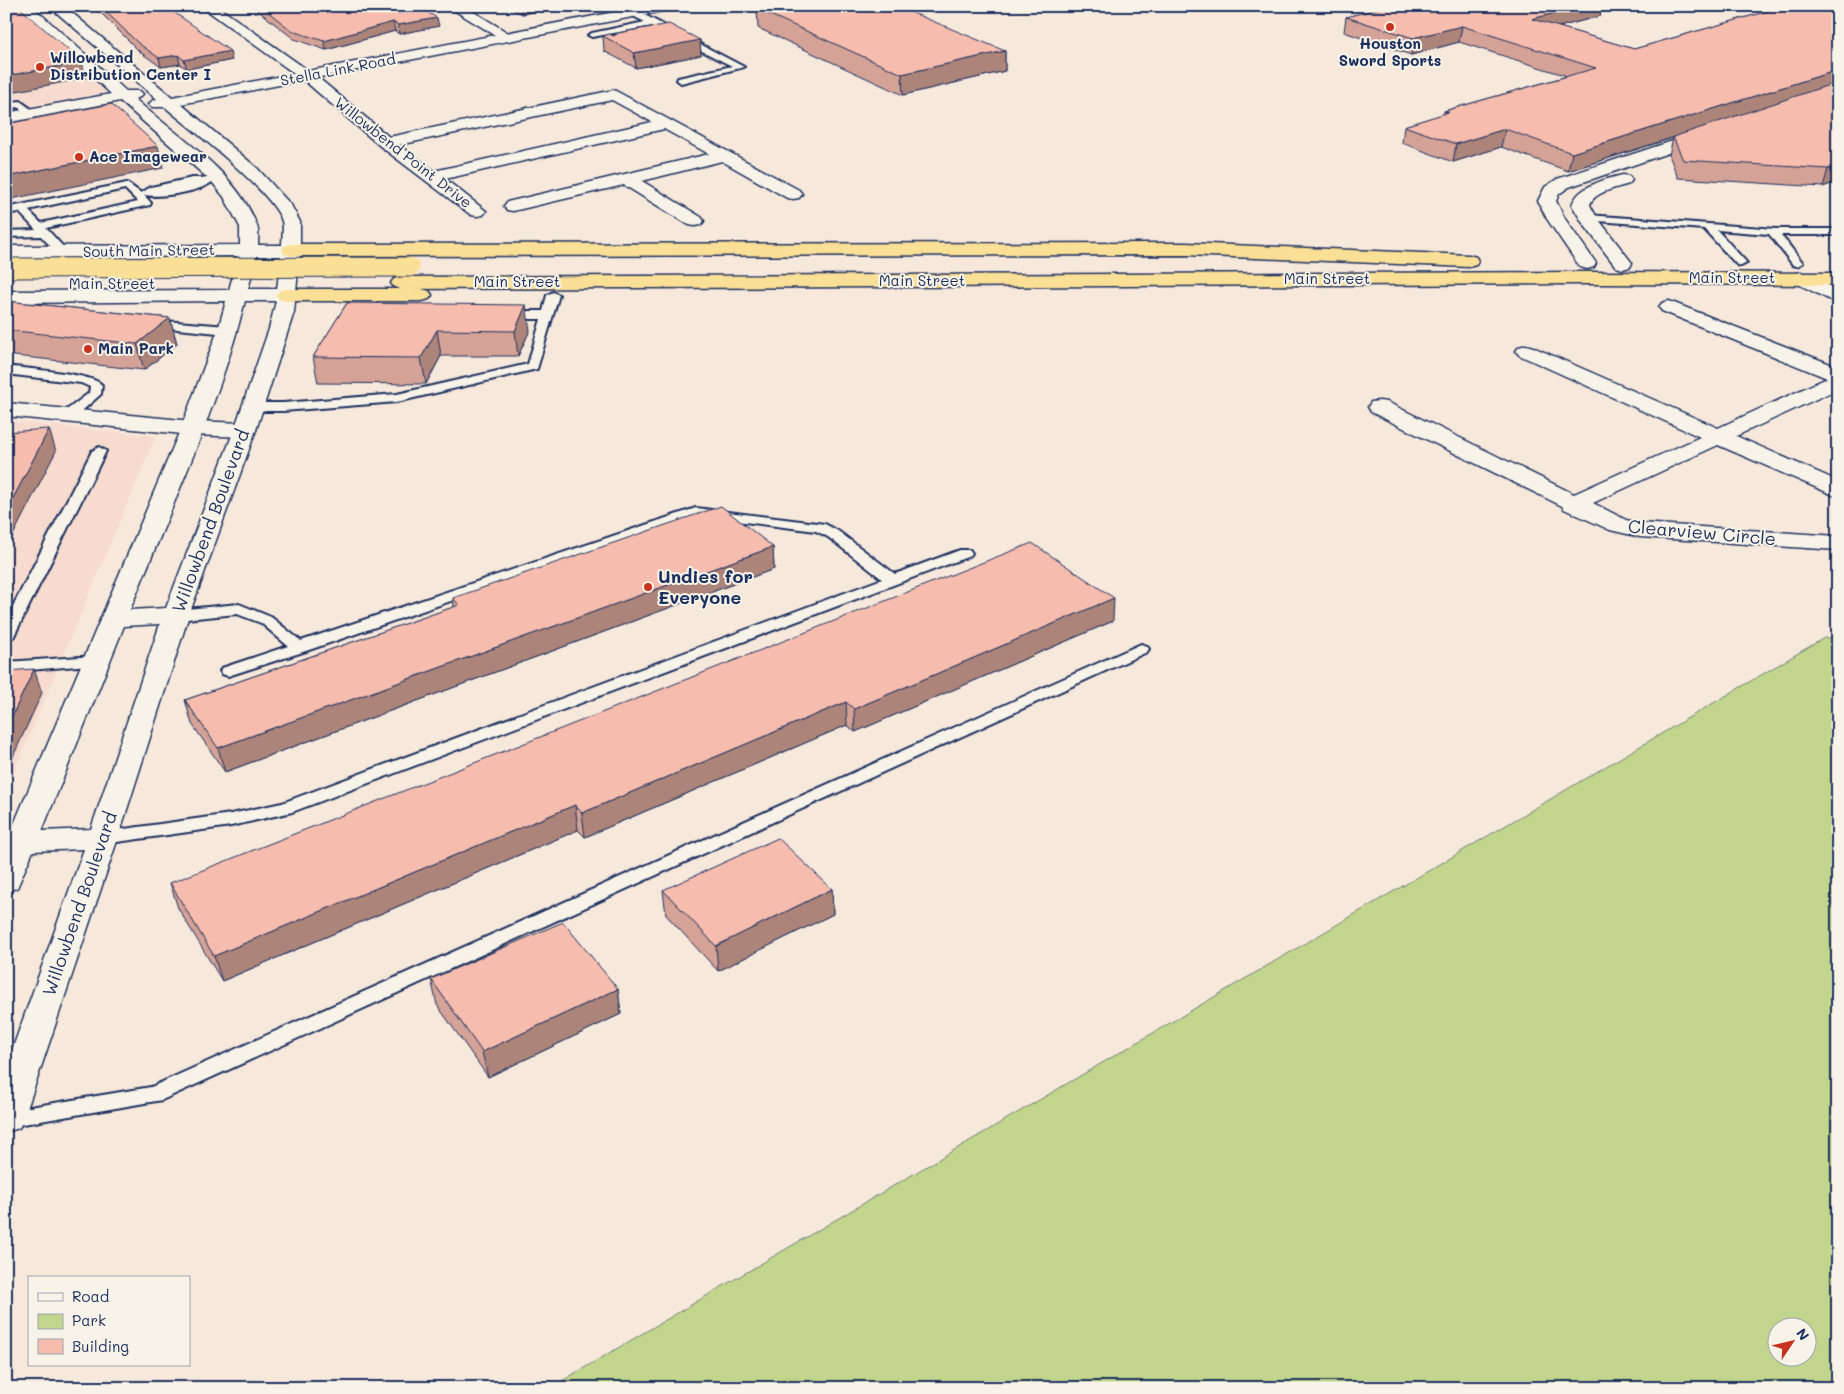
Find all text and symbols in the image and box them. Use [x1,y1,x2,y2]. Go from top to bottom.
marker: Houston Sword Sports [1384,21,1396,33]
place label: Houston Sword Sports [1339,33,1441,70]
place label: Willowbend Distribution Center I [50,47,211,84]
street label: Stella Link Road [279,48,397,90]
marker: Willowbend Distribution Center I [34,61,46,73]
street label: Willowbend Point Drive [331,92,476,212]
place label: Ace Imagewear [89,146,207,166]
marker: Ace Imagewear [73,151,85,163]
street label: South Main Street [83,239,215,261]
street label: Main Street [1689,267,1775,287]
street label: Main Street [1284,268,1370,288]
street label: Main Street [879,270,965,290]
street label: Main Street [474,271,560,291]
street label: Main Street [69,273,155,293]
place label: Main Park [98,338,174,358]
marker: Main Park [82,343,94,355]
street label: Willowbend Boulevard [166,426,254,616]
street label: Clearview Circle [1627,514,1777,550]
place label: Undies for Everyone [658,564,753,609]
marker: Undies for Everyone [642,581,654,593]
street label: Willowbend Boulevard [36,808,122,999]
legend [28,1276,190,1366]
text: Road [72,1286,109,1306]
text: Park [72,1310,106,1330]
north arrow [1766,1316,1816,1366]
text: N [1792,1324,1814,1344]
text: Building [72,1336,129,1356]

